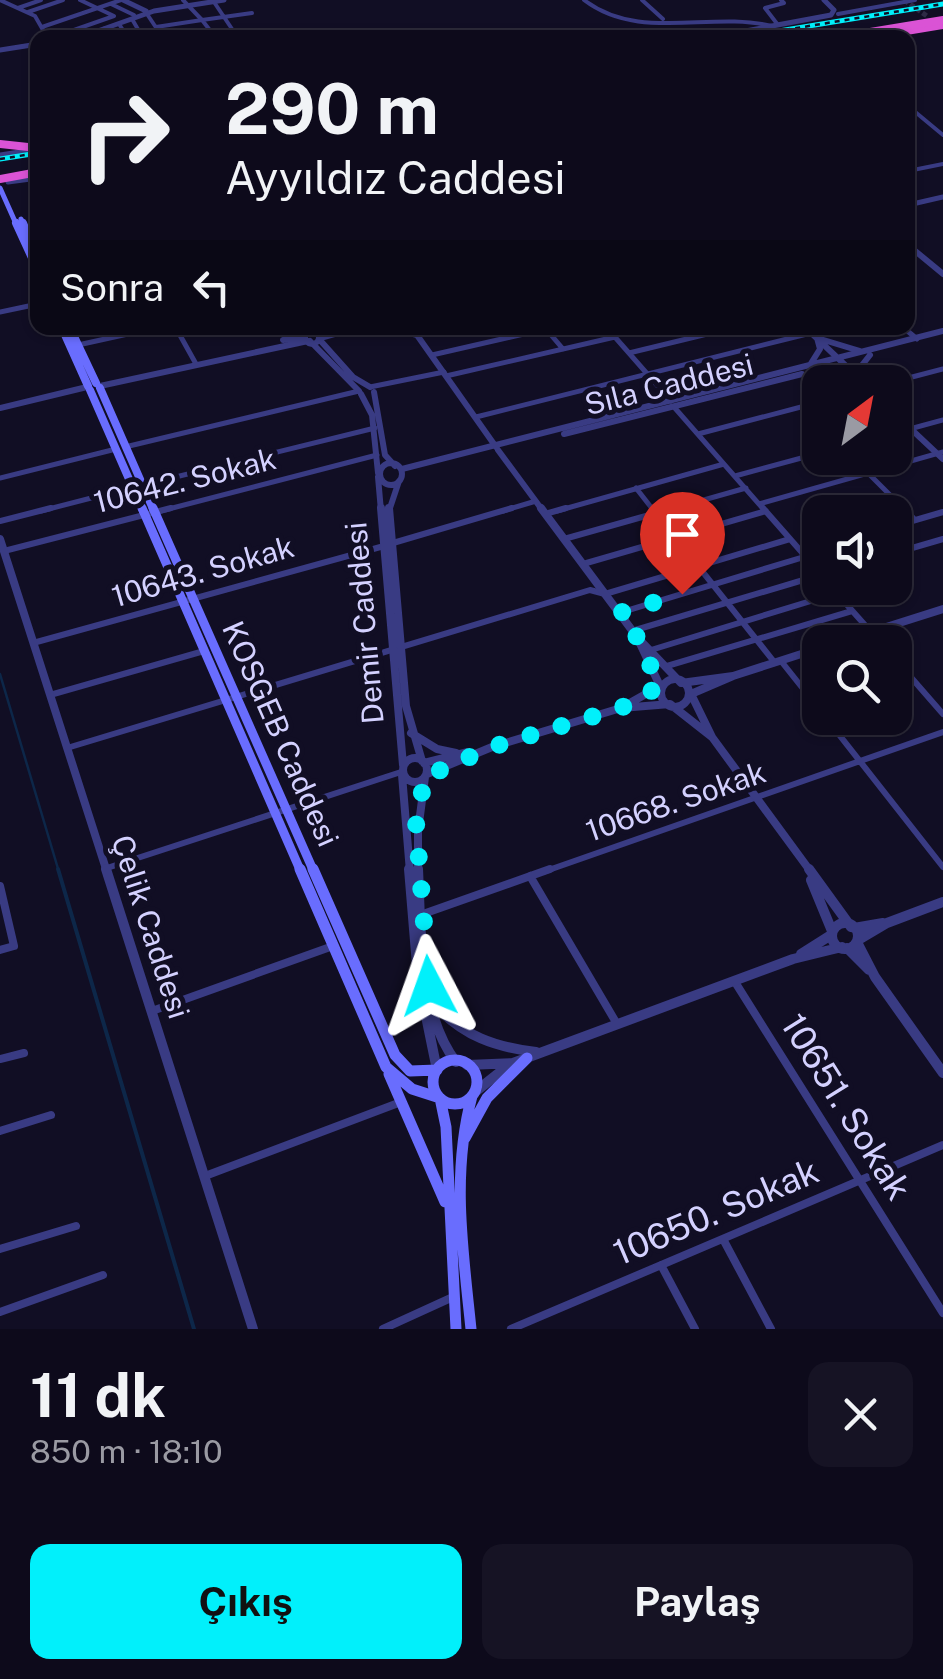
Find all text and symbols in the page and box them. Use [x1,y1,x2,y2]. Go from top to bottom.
text: 290 m [225,67,439,150]
icon: right [60,70,190,200]
text: Ayyıldız Caddesi [225,151,565,204]
icon: left [184,260,239,315]
text: Sonra [60,265,164,310]
street label: Sıla Caddesi [581,346,757,422]
north arrow [802,365,912,475]
map controls [802,365,912,735]
street label: 10642. Sokak [90,440,280,520]
pin [640,492,725,595]
button: sound [802,495,912,605]
icon: arrive [655,507,710,562]
street label: Demir Caddesi [337,521,391,725]
street label: 10643. Sokak [108,528,298,614]
street label: KOSGEB Caddesi [215,616,347,852]
button: search [802,625,912,735]
street label: 10668. Sokak [581,754,770,849]
street label: Çelik Caddesi [104,831,197,1023]
position arrow [377,934,481,1038]
street label: 10651. Sokak [773,1006,920,1207]
street label: 10650. Sokak [607,1150,824,1273]
text: 11 dk [30,1360,166,1431]
button: close [808,1362,913,1467]
text: 850 m · 18:10 [30,1433,223,1470]
button: Çıkış [30,1544,462,1659]
button: Paylaş [482,1544,913,1659]

